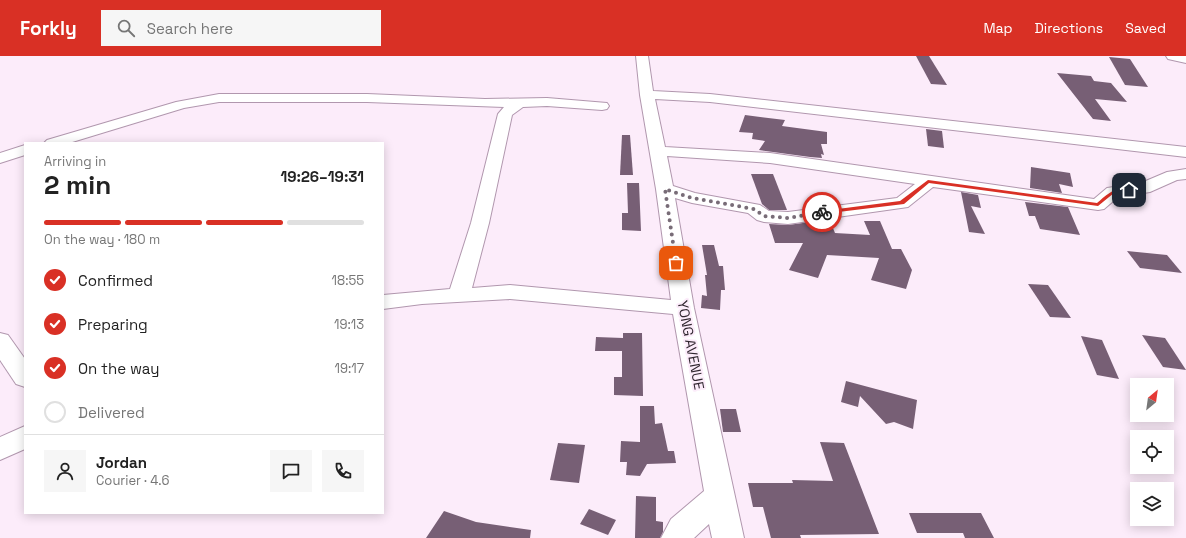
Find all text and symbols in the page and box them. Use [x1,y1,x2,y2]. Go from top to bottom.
search box [101,10,381,46]
text: Forkly [20,16,77,41]
icon: search [115,17,137,39]
text: Search here [147,19,233,38]
text: Map [983,19,1013,37]
text: Directions [1035,19,1103,37]
text: Saved [1125,19,1166,37]
text: Arriving in [44,153,106,170]
text: 19:26–19:31 [280,167,364,186]
text: 2 min [44,168,111,202]
pin [1112,173,1146,207]
icon: home [1118,179,1140,201]
courier [802,192,842,232]
icon: bike [811,201,833,223]
text: On the way · 180 m [44,231,160,248]
pin [659,246,693,280]
icon: bag [665,252,687,274]
icon: check [44,269,66,291]
text: Confirmed [78,271,153,290]
text: 18:55 [332,272,364,289]
street label: YONG AVENUE [674,299,709,391]
icon: check [44,313,66,335]
text: Preparing [78,315,148,334]
text: 19:13 [334,316,364,333]
icon: check [44,357,66,379]
text: On the way [78,359,159,378]
text: 19:17 [335,360,364,377]
north arrow [1130,378,1174,422]
map controls [1130,378,1174,526]
text: Delivered [78,403,145,422]
button: locate [1130,430,1174,474]
button: person [44,450,86,492]
button: chat [270,450,312,492]
button: phone [322,450,364,492]
text: Jordan [96,453,147,472]
text: Courier · 4.6 [96,472,169,489]
button: layers [1130,482,1174,526]

